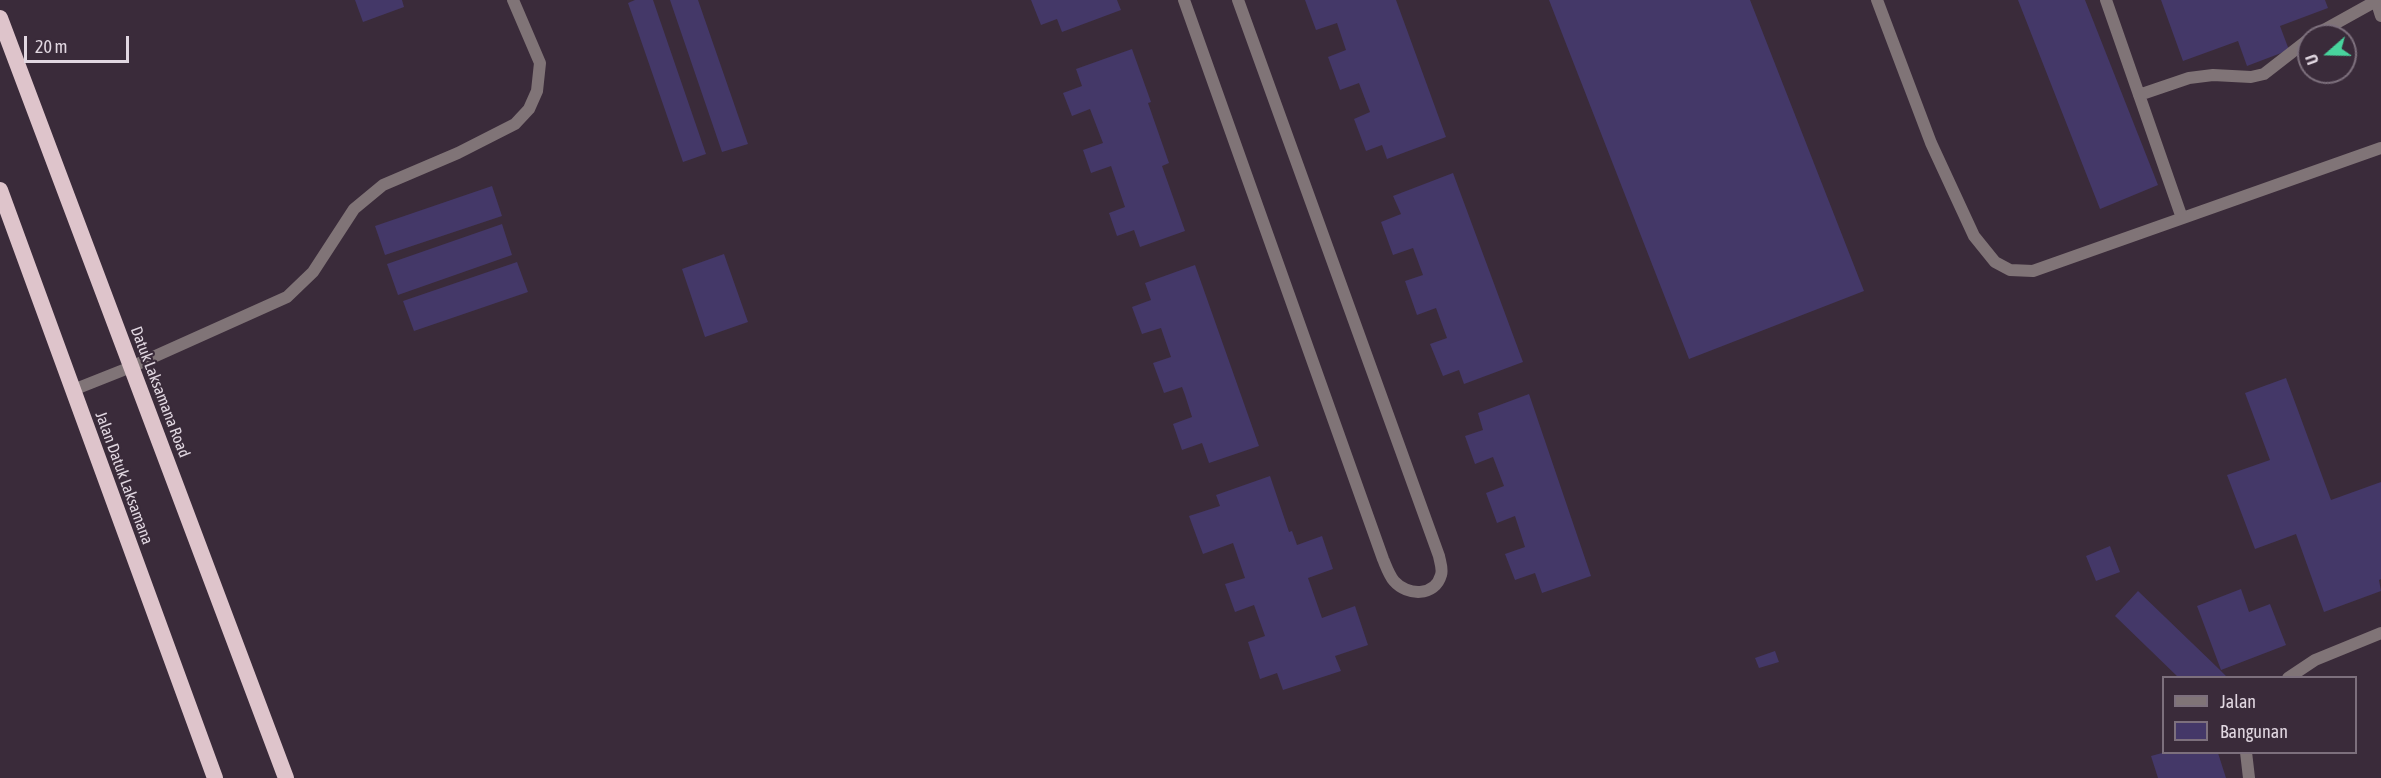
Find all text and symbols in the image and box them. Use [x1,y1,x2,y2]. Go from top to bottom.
scale bar [27,24,132,62]
north arrow [2297,24,2357,84]
text: 20 m [35,36,67,57]
text: U [2302,52,2322,67]
street label: Datuk Laksamana Road [126,324,194,460]
street label: Jalan Datuk Laksamana [91,409,157,547]
legend [2162,676,2357,754]
text: Jalan [2220,691,2256,712]
text: Bangunan [2220,721,2288,742]

